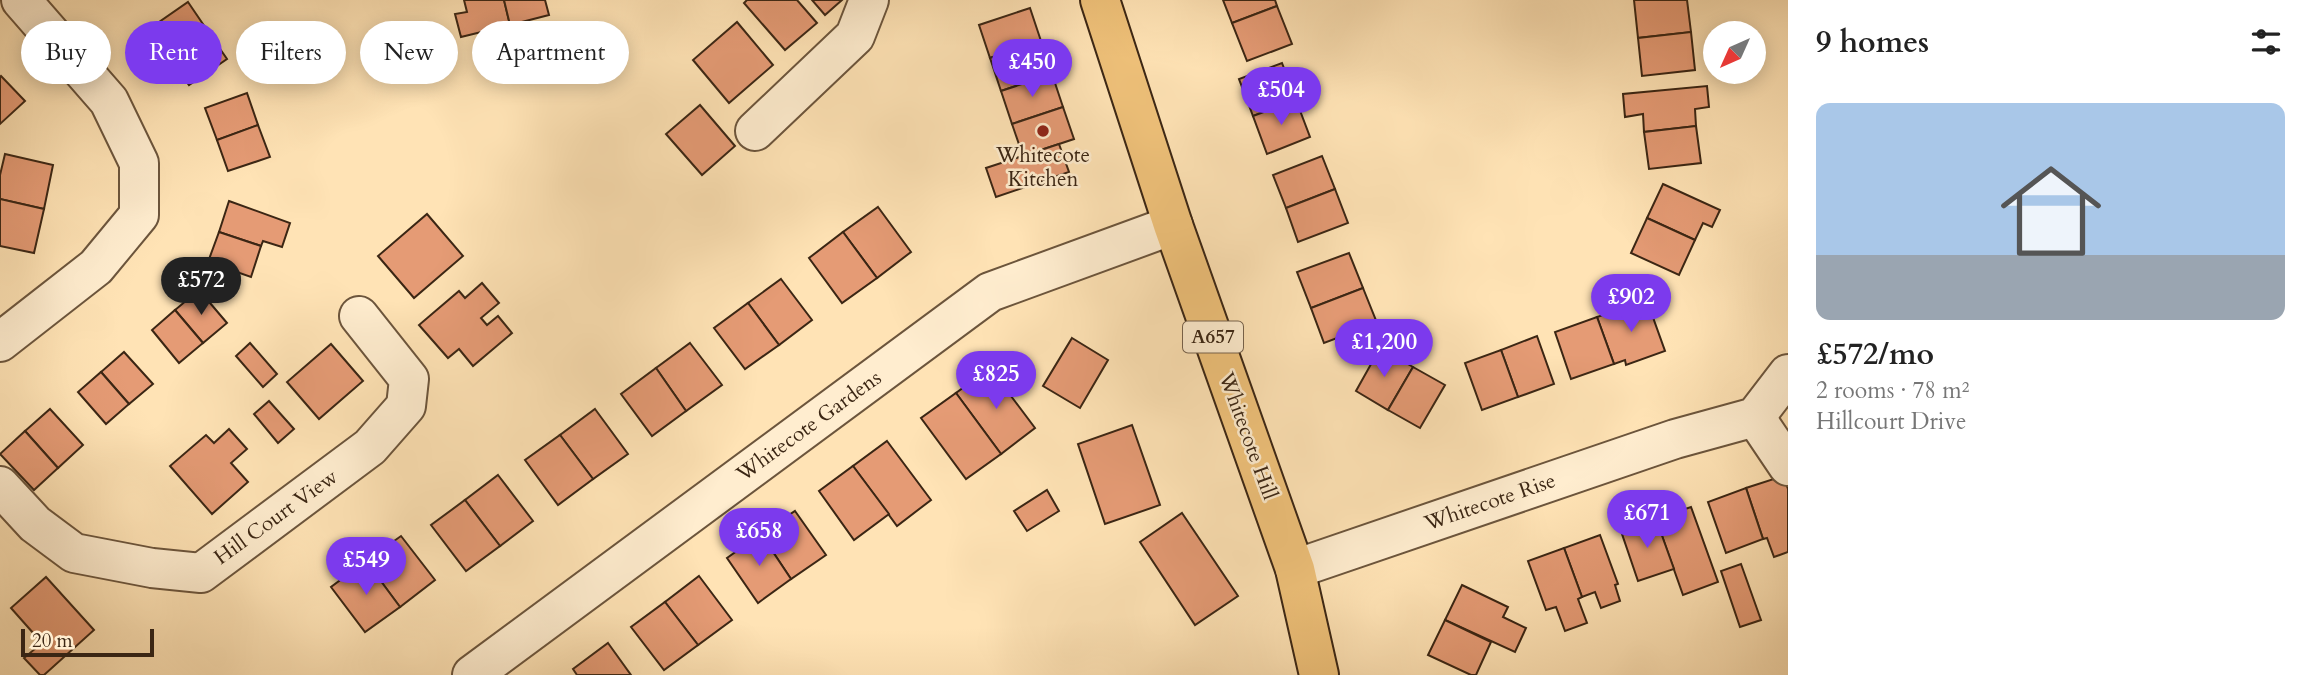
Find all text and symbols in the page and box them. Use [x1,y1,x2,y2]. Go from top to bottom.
chip: Buy [21,21,111,84]
chip: Rent [125,21,222,84]
chip: Filters [236,21,346,84]
chip: New [360,21,458,84]
chip: Apartment [472,21,629,84]
north arrow [1703,21,1766,84]
map controls [1703,21,1766,84]
text: 9 homes [1816,22,1929,63]
icon: filters [2247,23,2285,61]
pin: £450 [991,40,1073,99]
text: £450 [1008,46,1056,77]
pin: £504 [1240,68,1322,127]
text: £504 [1257,74,1305,105]
marker: Whitecote Kitchen [1035,123,1051,139]
place label: Whitecote Kitchen [995,141,1090,194]
icon: home [1988,148,2114,274]
pin: £572 [160,258,242,317]
text: £572 [177,264,225,295]
pin: £902 [1590,274,1672,334]
text: £902 [1607,281,1655,312]
pin: £1,200 [1327,320,1441,379]
road number: A657 [1183,322,1243,352]
text: £1,200 [1351,326,1417,357]
text: £572/mo [1816,334,1934,375]
pin: £825 [955,352,1037,411]
text: £825 [972,358,1020,389]
street label: Whitecote Gardens [730,364,887,489]
street label: Whitecote Hill [1211,367,1284,504]
text: 2 rooms · 78 m² [1816,375,1969,406]
text: Hillcourt Drive [1816,406,1966,437]
street label: Hill Court View [208,462,344,572]
street label: Whitecote Rise [1420,466,1559,538]
pin: £671 [1606,490,1688,550]
text: £671 [1623,497,1671,528]
pin: £658 [718,508,800,568]
text: £658 [735,515,783,546]
pin: £549 [325,538,407,597]
text: £549 [342,544,390,575]
scale bar [21,626,154,658]
text: 20 m [32,628,73,654]

